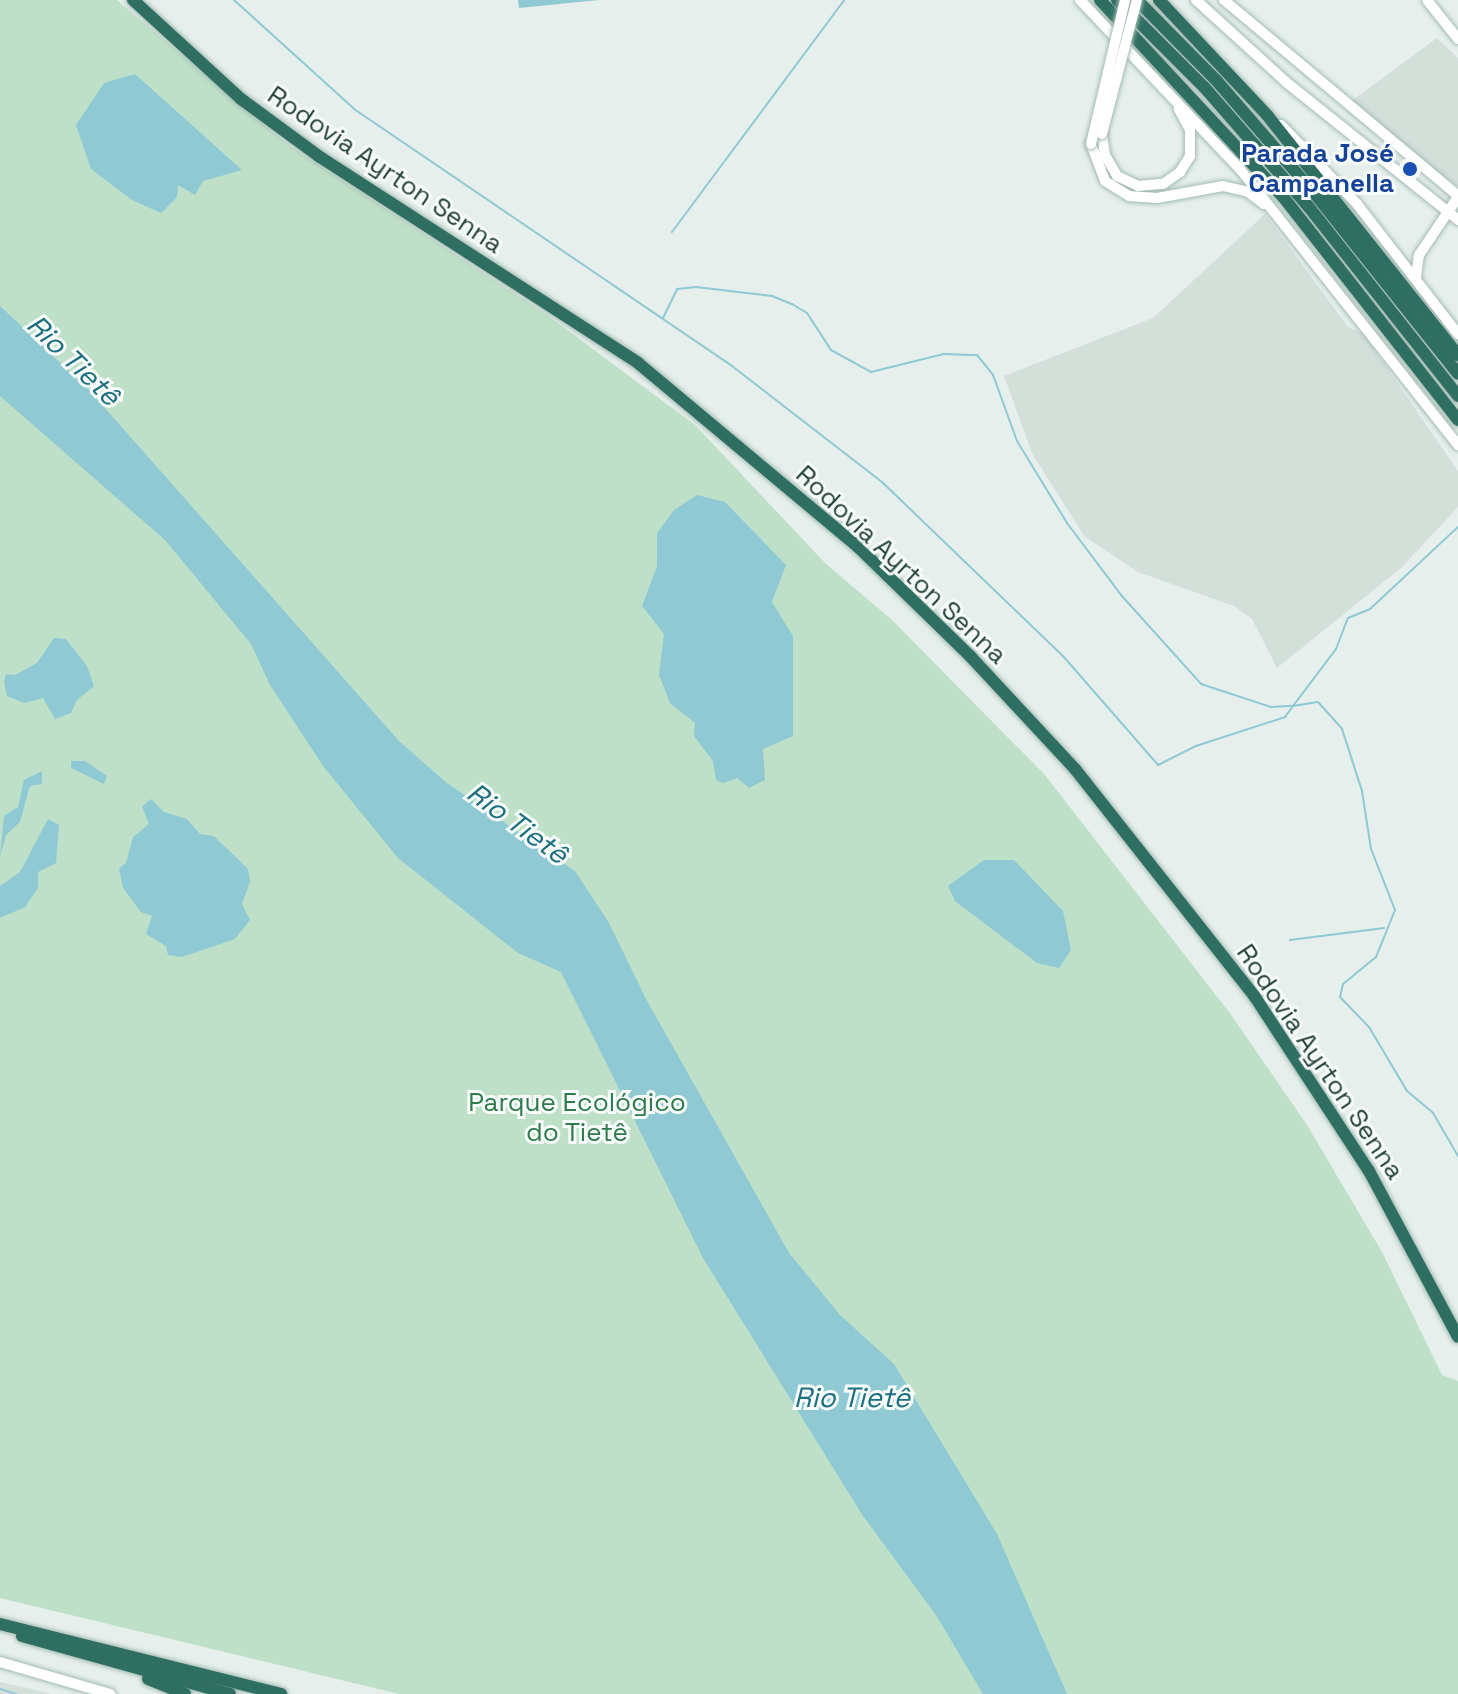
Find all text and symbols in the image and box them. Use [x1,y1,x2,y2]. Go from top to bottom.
street label: Rodovia Ayrton Senna [261,80,509,260]
place label: Parada José Campanella [1241,138,1394,200]
marker: Parada José Campanella [1401,160,1419,178]
water label: Rio Tietê [20,307,128,413]
street label: Rodovia Ayrton Senna [789,459,1013,671]
water label: Rio Tietê [461,775,575,871]
street label: Rodovia Ayrton Senna [1230,938,1410,1186]
park label: Parque Ecológico do Tietê [468,1087,686,1148]
water label: Rio Tietê [793,1380,911,1414]

